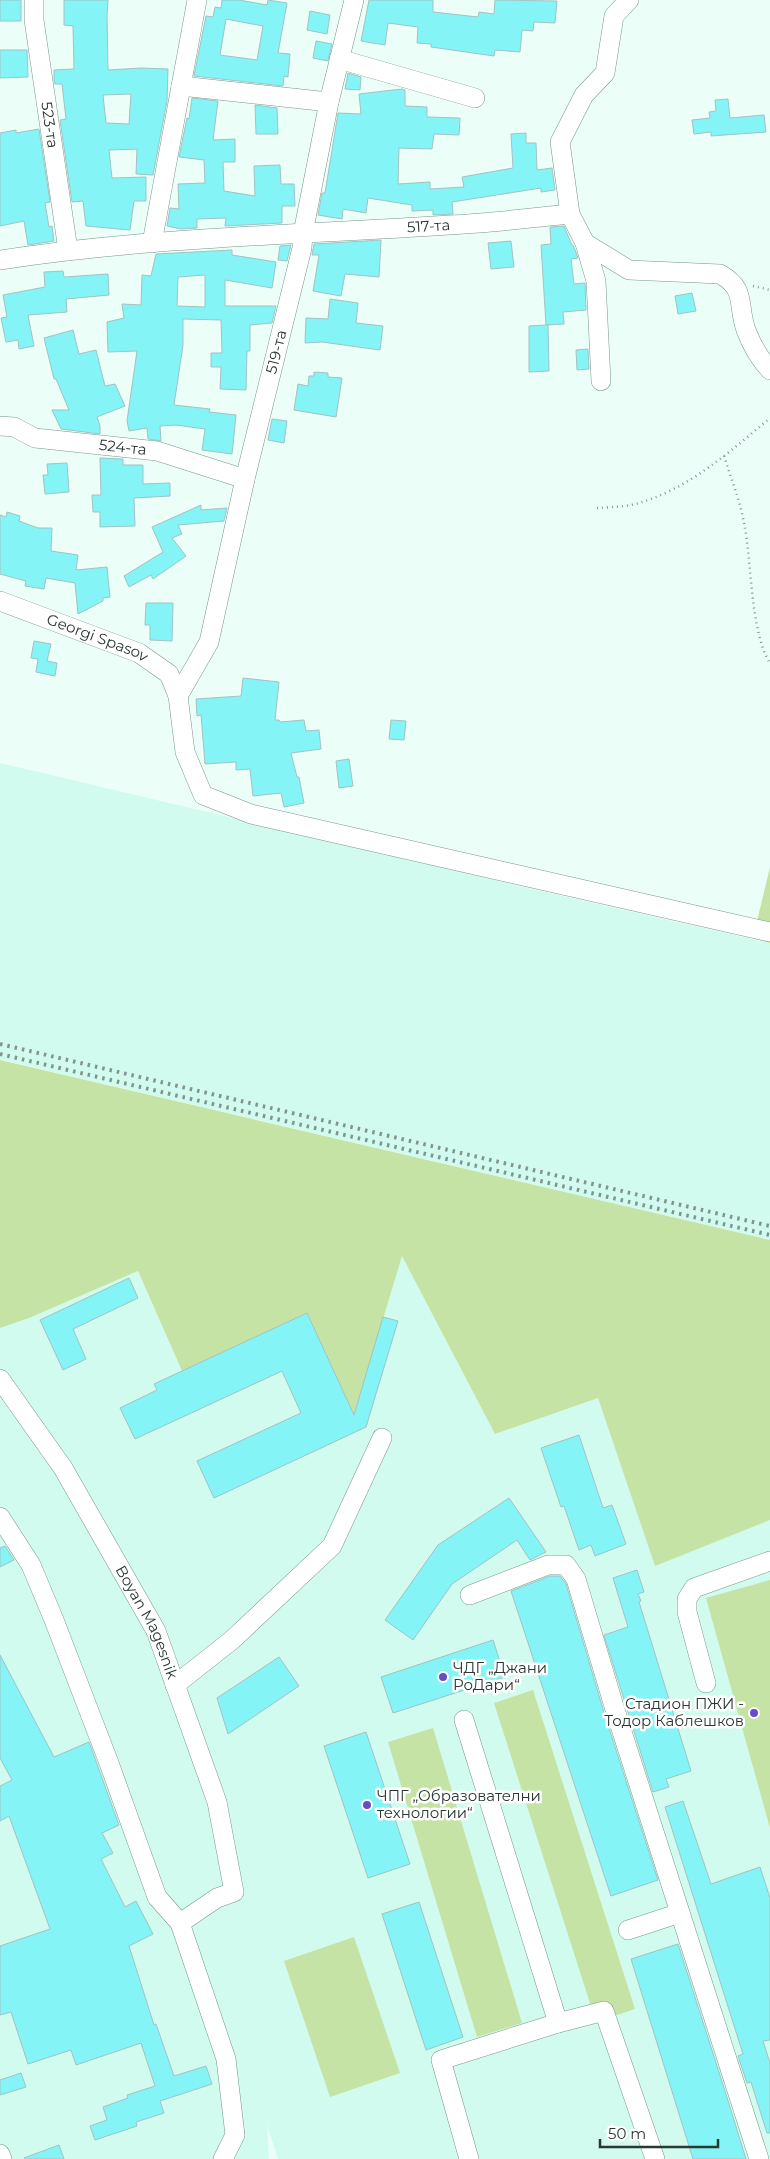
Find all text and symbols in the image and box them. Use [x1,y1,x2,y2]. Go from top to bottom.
street label: 523-та [37,100,63,149]
street label: 517-та [406,215,451,237]
street label: 519-та [261,328,290,376]
street label: 524-та [98,435,148,459]
street label: Georgi Spasov [44,609,153,666]
street label: Boyan Magesnik [112,1562,182,1682]
place label: ЧДГ „Джани РоДари“ [453,1658,547,1694]
marker: ЧДГ „Джани РоДари“ [437,1671,449,1683]
place label: Стадион ПЖИ - Тодор Каблешков [604,1694,744,1730]
marker: Стадион ПЖИ - Тодор Каблешков [748,1707,760,1719]
place label: ЧПГ „Образователни технологии“ [377,1786,541,1822]
marker: ЧПГ „Образователни технологии“ [361,1799,373,1811]
scale bar [600,2116,718,2148]
text: 50 m [608,2124,646,2143]

